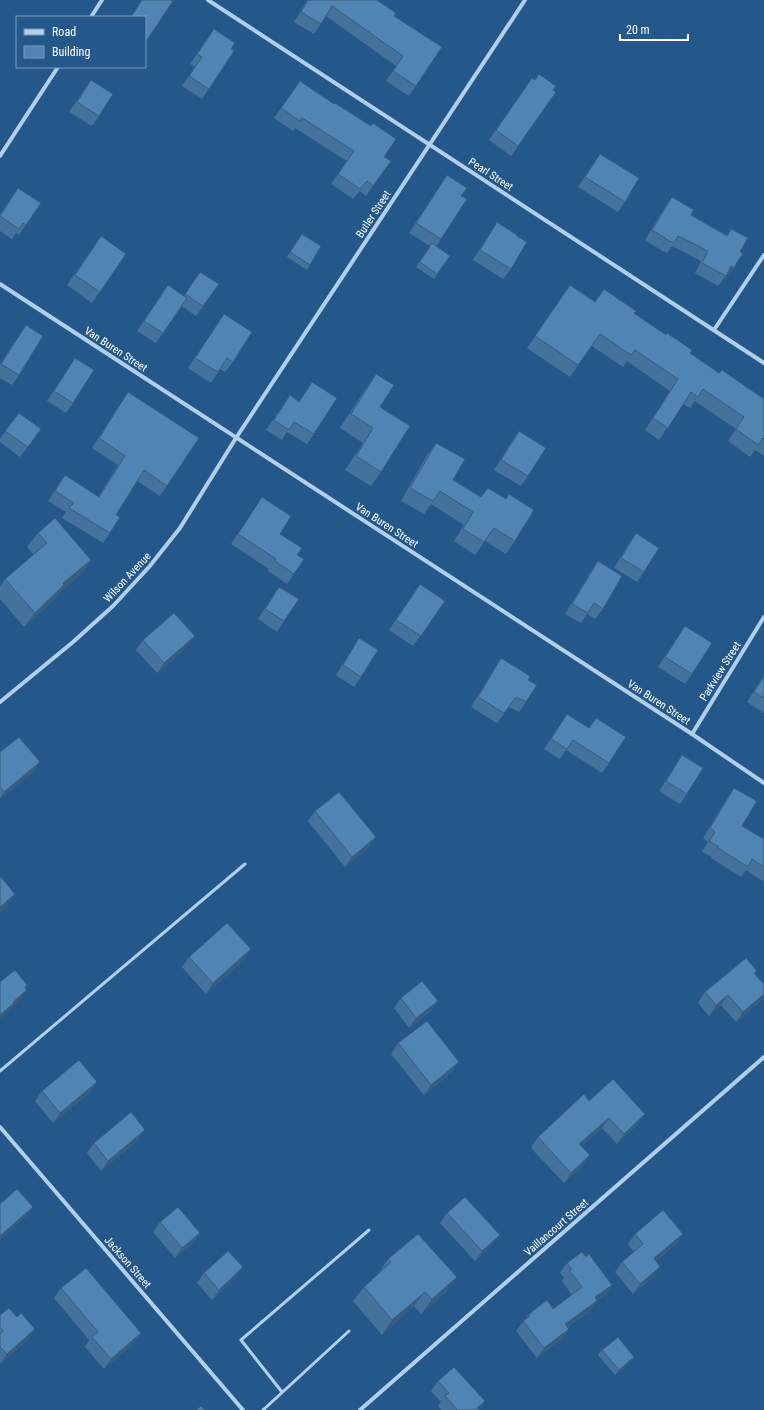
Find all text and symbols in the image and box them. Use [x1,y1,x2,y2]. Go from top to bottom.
legend [16,16,146,68]
scale bar [620,16,688,42]
text: 20 m [626,23,650,37]
text: Road [52,25,76,39]
text: Building [52,45,90,59]
street label: Pearl Street [466,155,516,194]
street label: Butler Street [353,188,394,240]
street label: Van Buren Street [82,324,150,375]
street label: Van Buren Street [353,500,421,551]
street label: Wilson Avenue [101,550,154,605]
street label: Parkview Street [697,639,744,703]
street label: Van Buren Street [625,677,693,728]
street label: Vaillancourt Street [522,1196,591,1259]
street label: Jackson Street [101,1234,154,1291]

